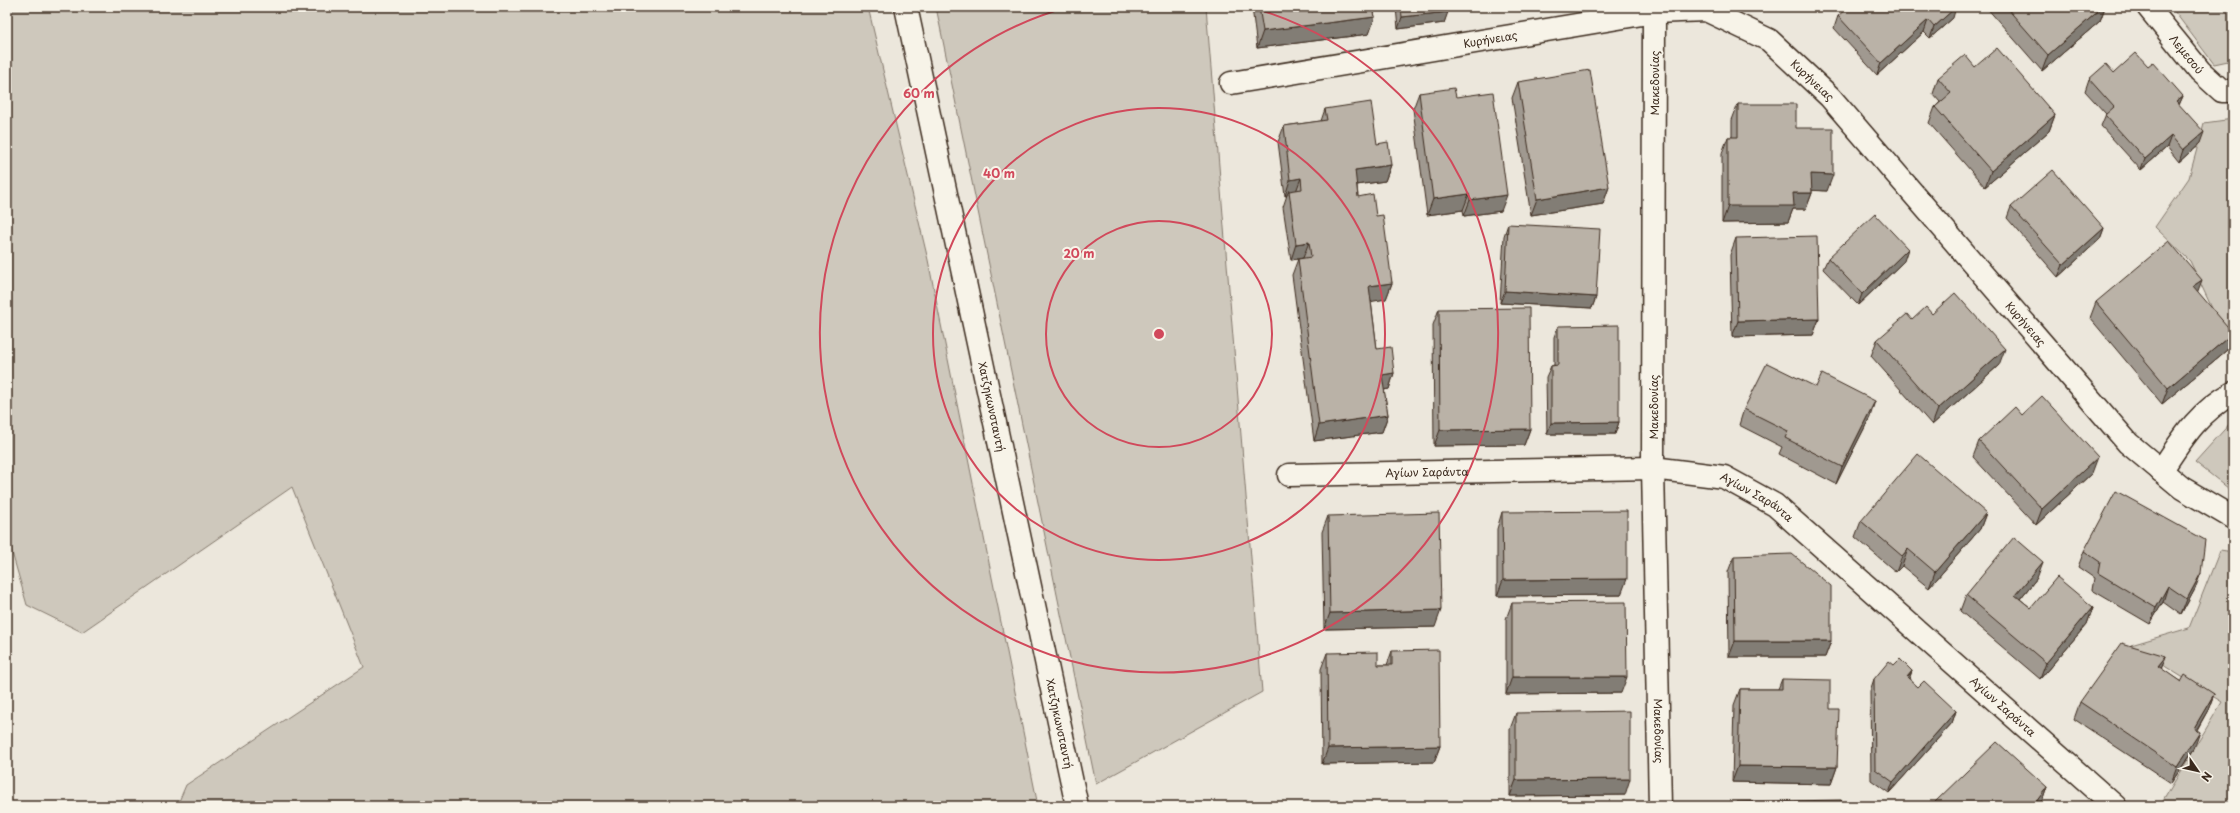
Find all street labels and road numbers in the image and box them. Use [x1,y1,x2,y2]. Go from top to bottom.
street label: Κυρήνειας [1462,26,1519,52]
street label: Λεμεσού [2166,31,2208,77]
street label: Μακεδονίας [1646,50,1663,115]
street label: Κυρήνειας [1787,55,1839,105]
street label: Κυρήνειας [2002,298,2050,350]
street label: Χατζηκωνσταντή [974,360,1010,453]
street label: Μακεδονίας [1645,374,1662,439]
street label: Αγίων Σαράντα [1385,463,1469,481]
street label: Αγίων Σαράντα [1717,468,1797,525]
street label: Αγίων Σαράντα [1966,672,2040,740]
street label: Χατζηκωνσταντή [1042,677,1078,770]
street label: Μακεδονίας [1650,698,1668,764]

